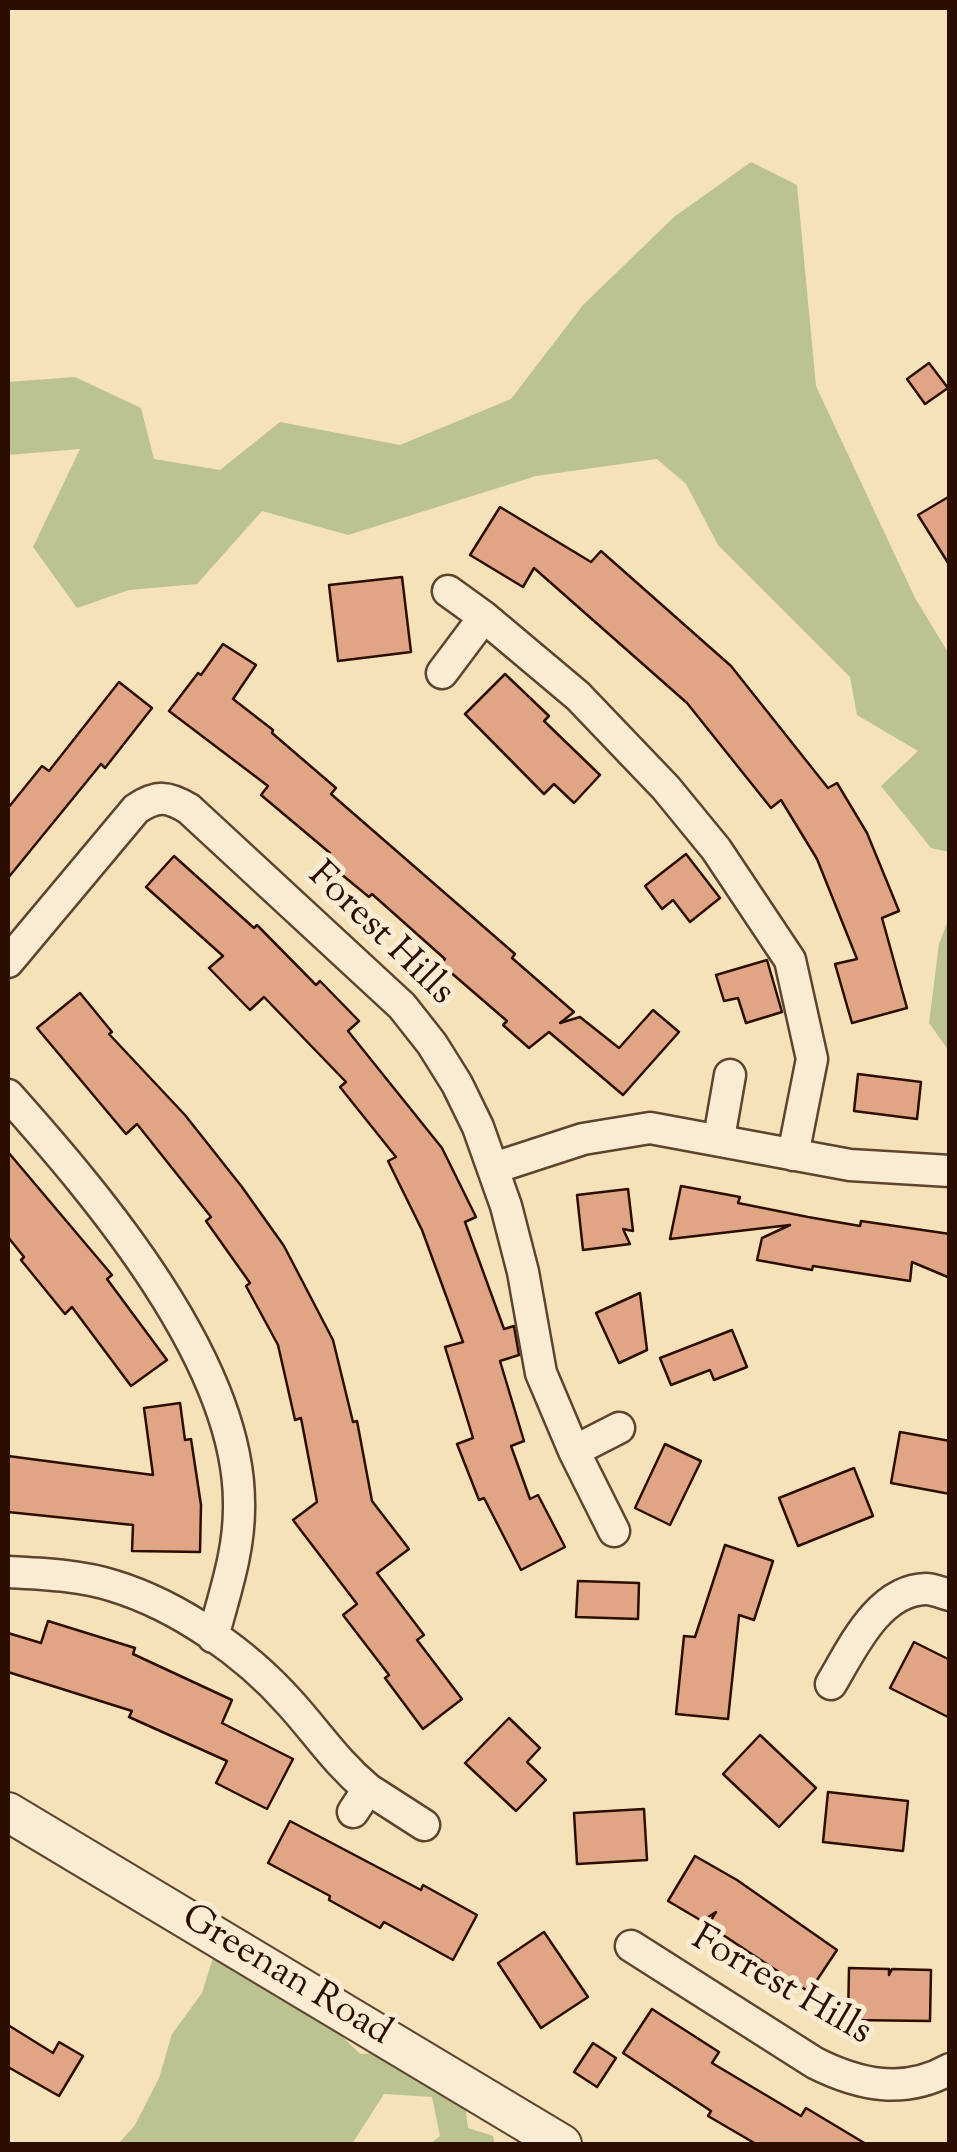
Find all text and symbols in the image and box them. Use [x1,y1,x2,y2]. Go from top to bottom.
street label: Forest Hills [296,855,462,1017]
street label: Greenan Road [172,1898,398,2058]
street label: Forrest Hills [682,1918,878,2058]

